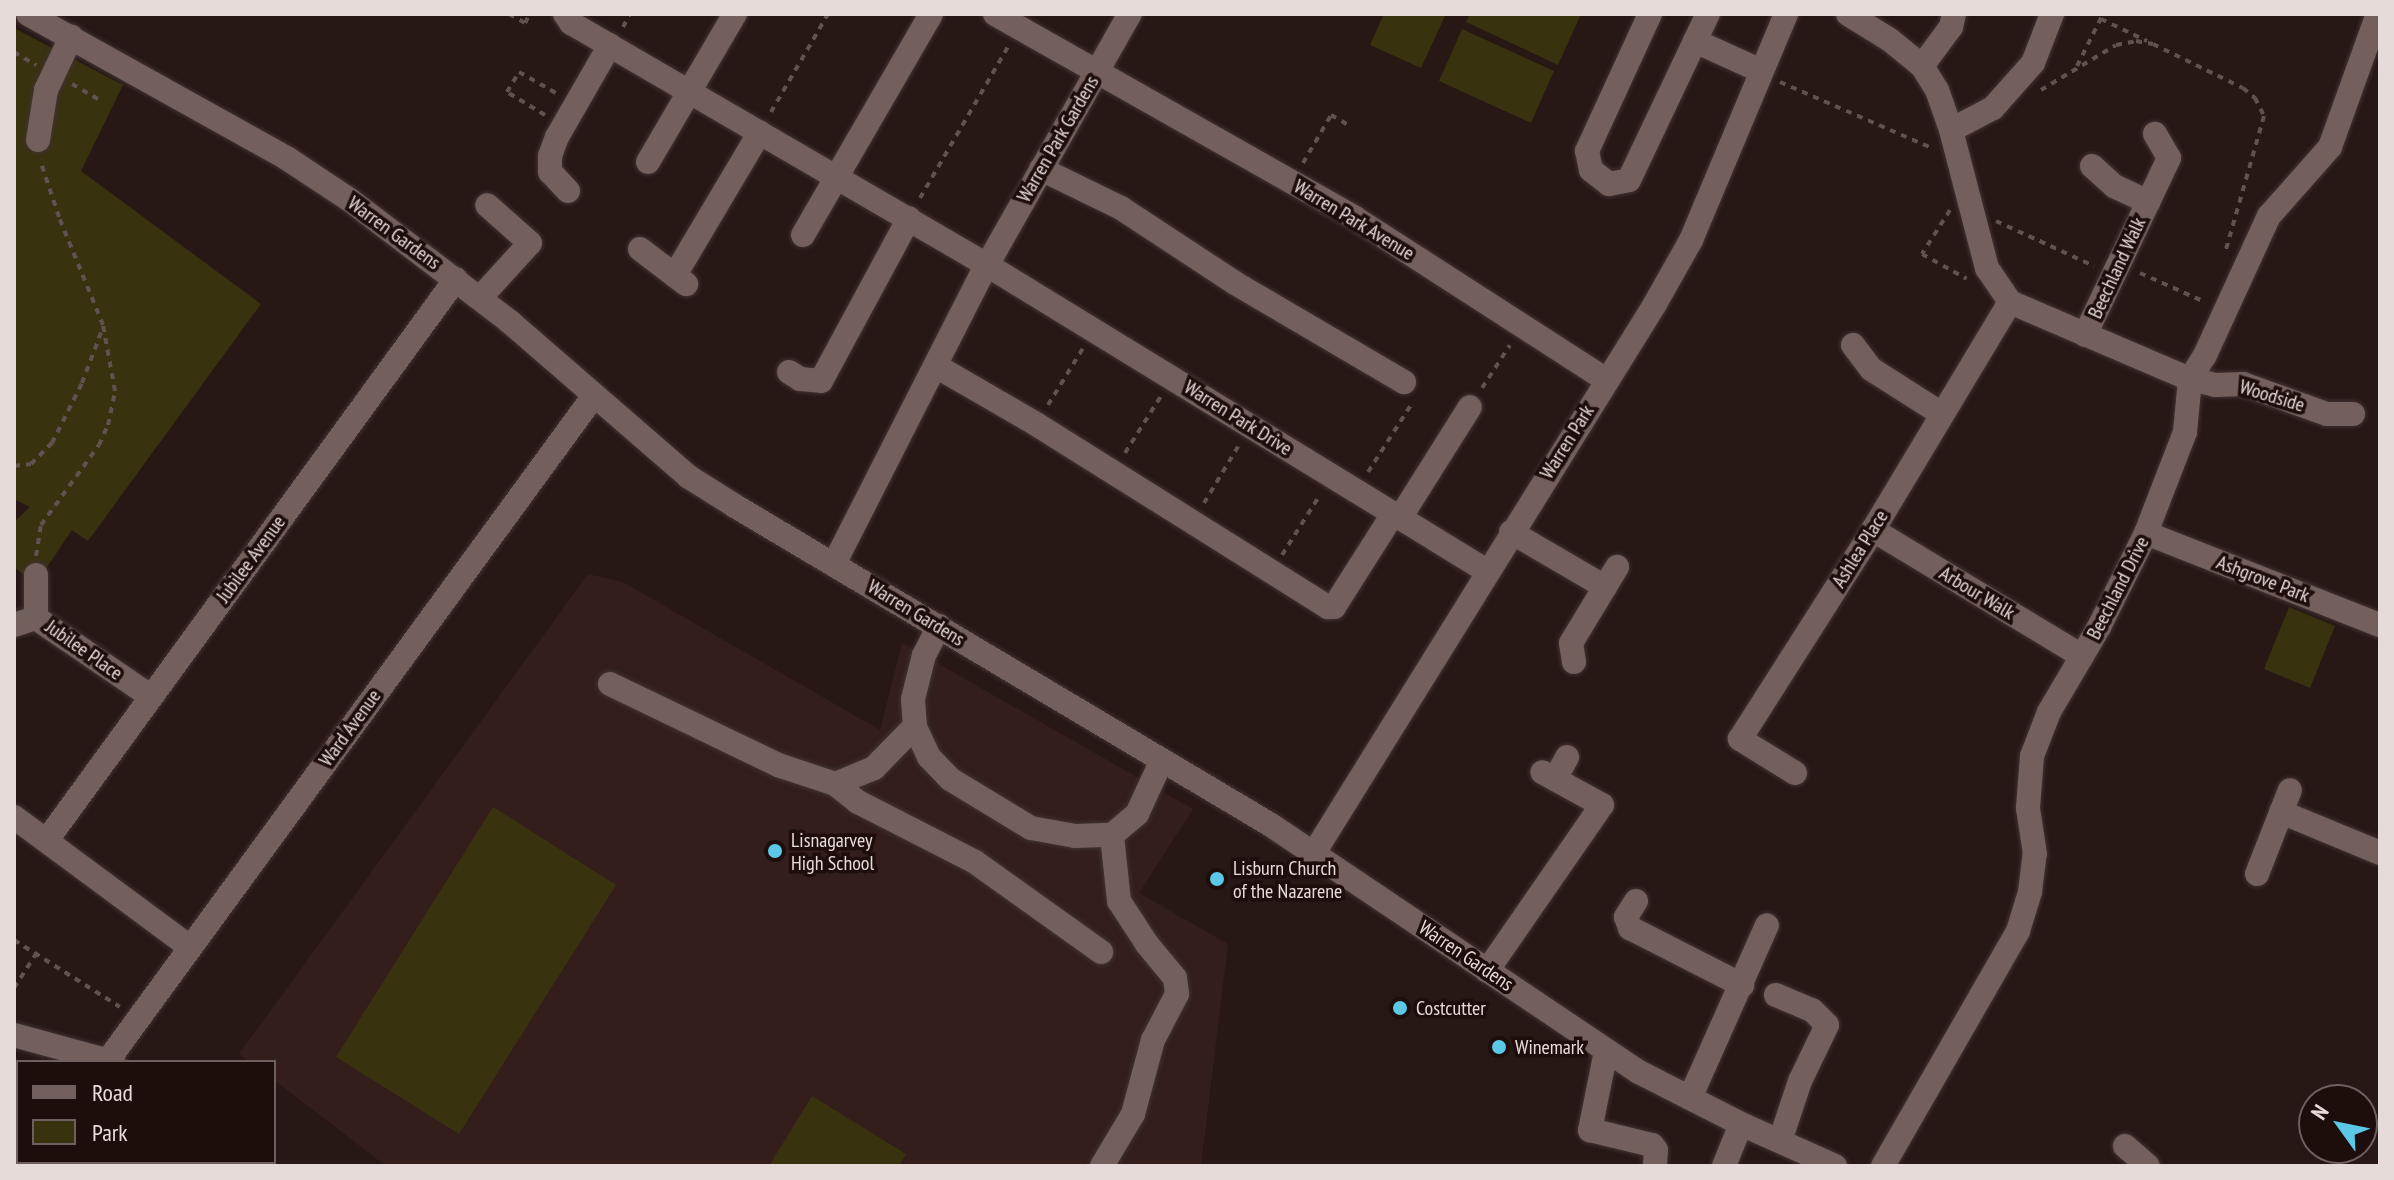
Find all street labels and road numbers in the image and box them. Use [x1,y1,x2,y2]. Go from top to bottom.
street label: Warren Park Gardens [1012,71,1104,207]
street label: Warren Park Avenue [1289,174,1419,266]
street label: Warren Gardens [343,191,445,275]
street label: Beechland Walk [2083,214,2151,322]
street label: Warren Park Drive [1179,375,1297,461]
street label: Woodside [2237,375,2307,417]
street label: Warren Park [1535,401,1599,483]
street label: Ashlea Place [1827,506,1893,592]
street label: Jubilee Avenue [211,511,291,607]
street label: Beechland Drive [2082,533,2154,643]
street label: Ashgrove Park [2213,550,2313,608]
street label: Arbour Walk [1935,561,2019,625]
street label: Warren Gardens [863,575,969,651]
street label: Jubilee Place [41,615,127,685]
street label: Ward Avenue [314,685,386,771]
street label: Warren Gardens [1414,916,1518,996]

